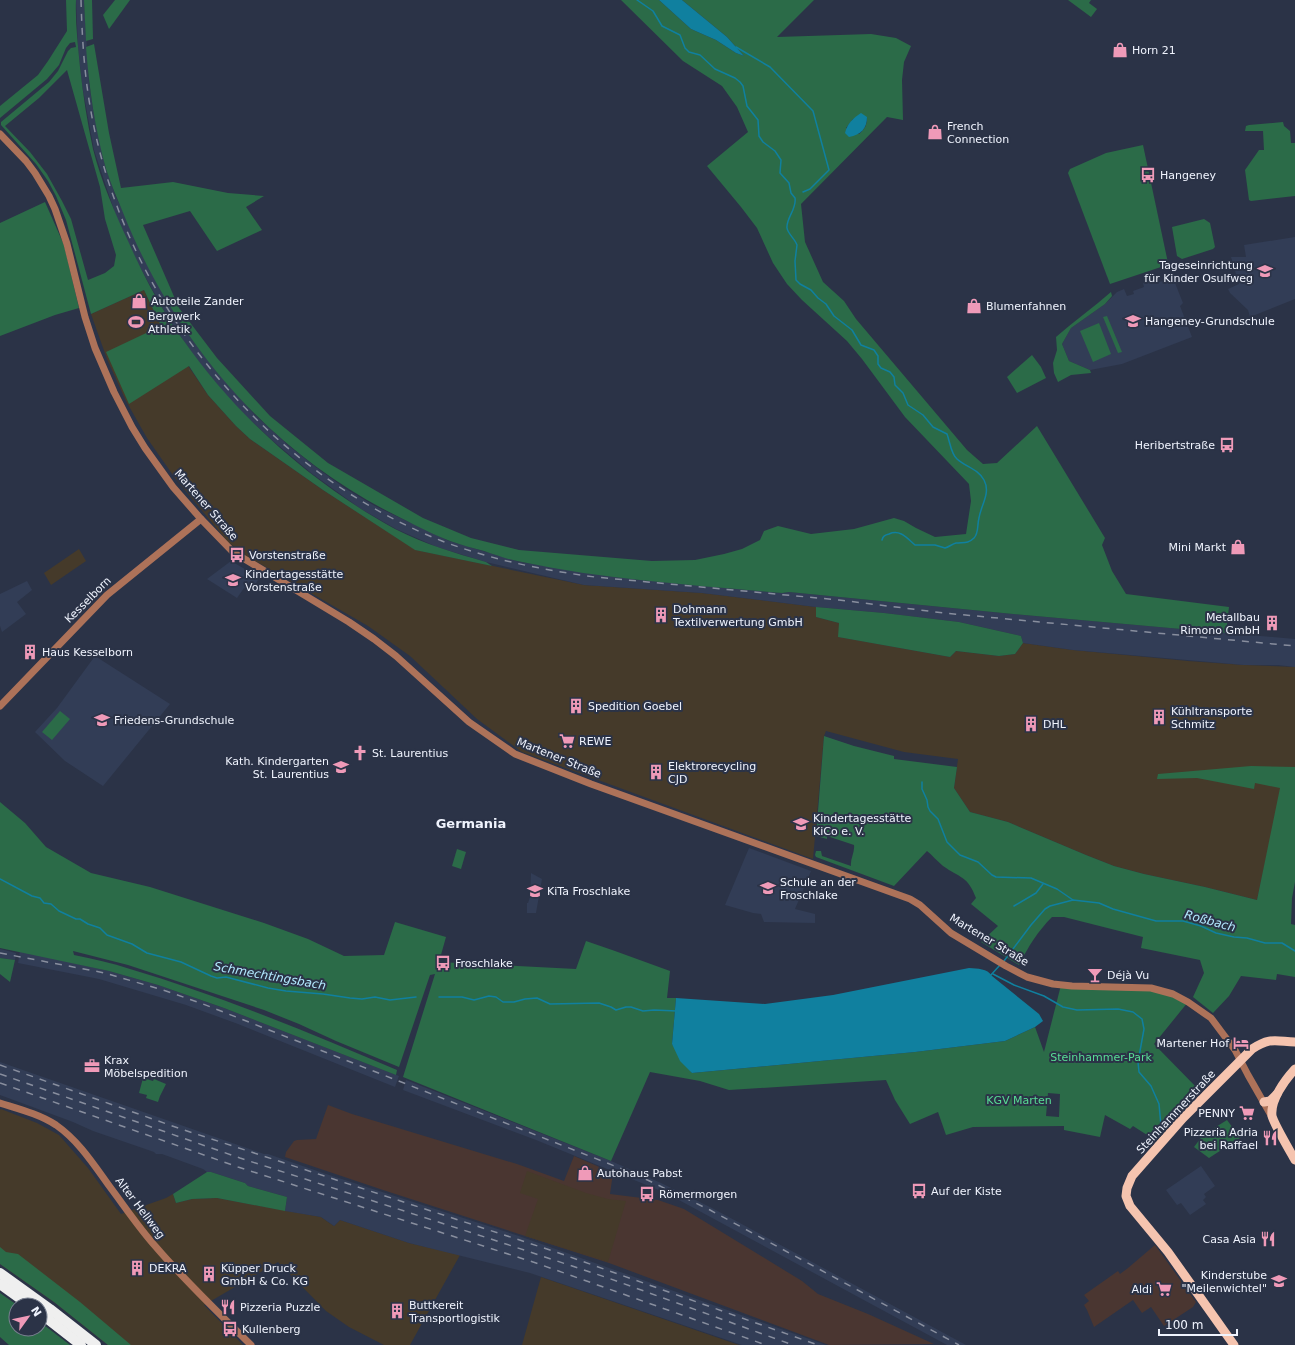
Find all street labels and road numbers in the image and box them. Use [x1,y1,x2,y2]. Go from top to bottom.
street label: Martener Straße [172,467,241,543]
street label: Kesselborn [62,574,114,626]
street label: Martener Straße [515,735,603,781]
street label: Martener Straße [947,911,1031,969]
street label: Steinhammerstraße [1134,1067,1218,1156]
street label: Alter Hellweg [113,1175,167,1241]

